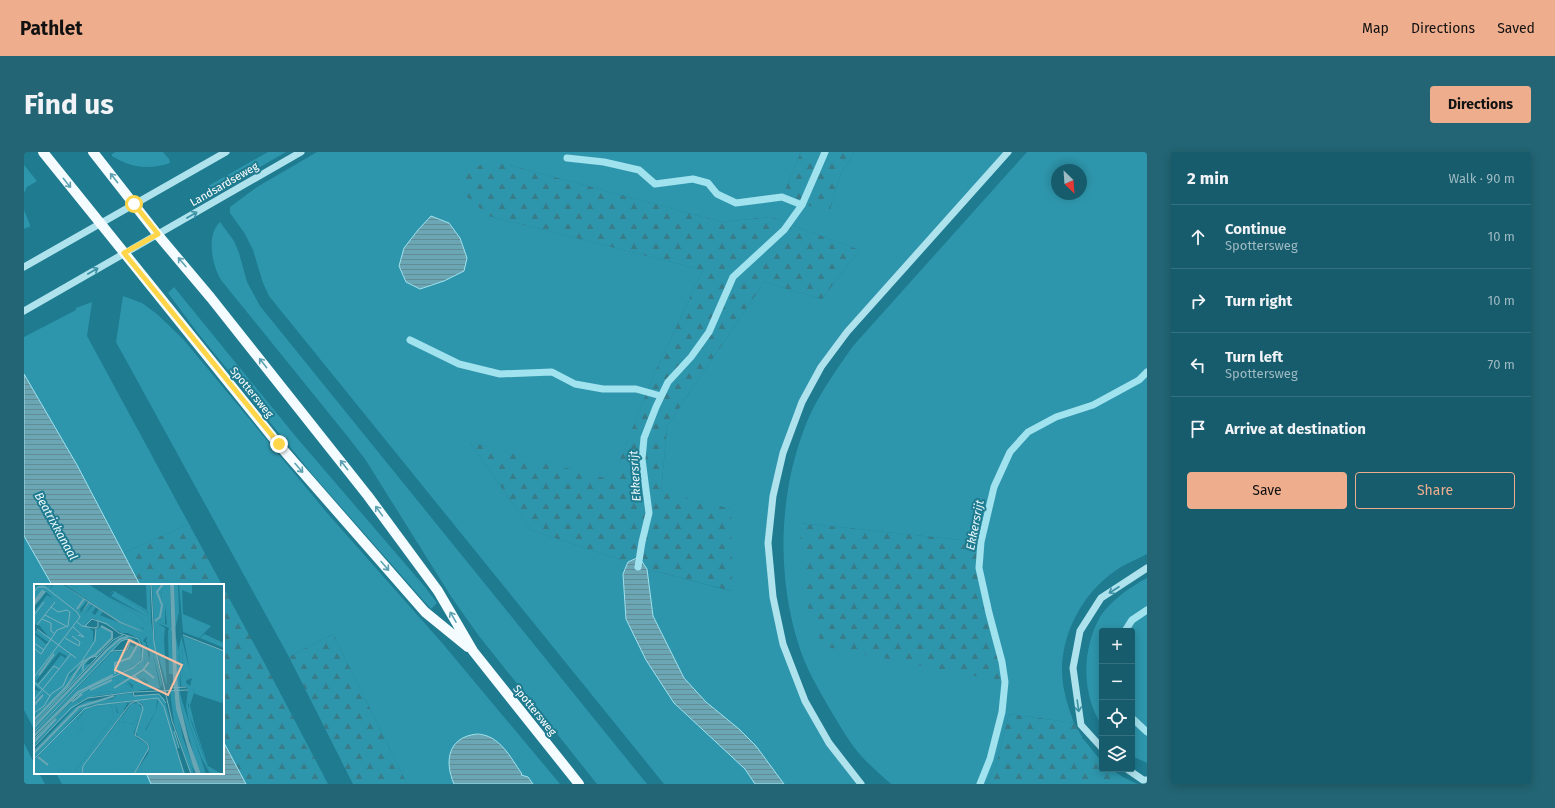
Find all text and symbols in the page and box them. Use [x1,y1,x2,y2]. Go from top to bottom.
text: Pathlet [20,17,83,40]
text: Map [1362,20,1389,37]
text: Directions [1411,20,1475,37]
text: Saved [1497,20,1535,37]
button: Directions [1430,86,1531,123]
text: Find us [24,88,114,121]
street label: Landsardseweg [188,160,261,209]
north arrow [1051,164,1087,200]
text: 2 min [1187,168,1229,189]
text: Walk · 90 m [1449,171,1515,186]
one-way arrow [109,173,118,184]
one-way arrow [62,177,71,188]
route start [125,195,143,213]
one-way arrow [186,211,198,219]
text: Continue [1225,220,1286,238]
icon: ahead [1187,226,1209,248]
text: 10 m [1488,229,1515,244]
text: Spottersweg [1225,238,1298,253]
one-way arrow [177,257,186,268]
one-way arrow [87,267,99,274]
icon: right [1187,290,1209,312]
text: Turn right [1225,292,1292,310]
text: 10 m [1488,293,1515,308]
text: Turn left [1225,348,1283,366]
icon: left [1187,354,1209,376]
text: 70 m [1488,357,1515,372]
one-way arrow [259,358,268,369]
street label: Spottersweg [227,364,276,421]
text: Spottersweg [1225,366,1298,381]
icon: arrive [1187,418,1209,440]
text: Arrive at destination [1225,420,1366,438]
route end [270,435,288,453]
water label: Ekkersrijt [626,449,644,502]
one-way arrow [340,460,348,471]
one-way arrow [295,463,304,474]
button: Save [1187,472,1347,509]
button: Share [1355,472,1515,509]
water label: Beatrixkanaal [32,490,80,562]
water label: Ekkersrijt [963,498,987,551]
one-way arrow [375,505,383,516]
one-way arrow [380,561,389,571]
inset map [34,584,224,774]
one-way arrow [1109,586,1120,594]
one-way arrow [449,611,457,623]
map controls [1099,628,1135,772]
button: + [1099,628,1135,664]
button: − [1099,664,1135,700]
street label: Spottersweg [510,682,559,739]
one-way arrow [1074,699,1082,712]
button: locate [1099,700,1135,736]
button: layers [1099,736,1135,772]

